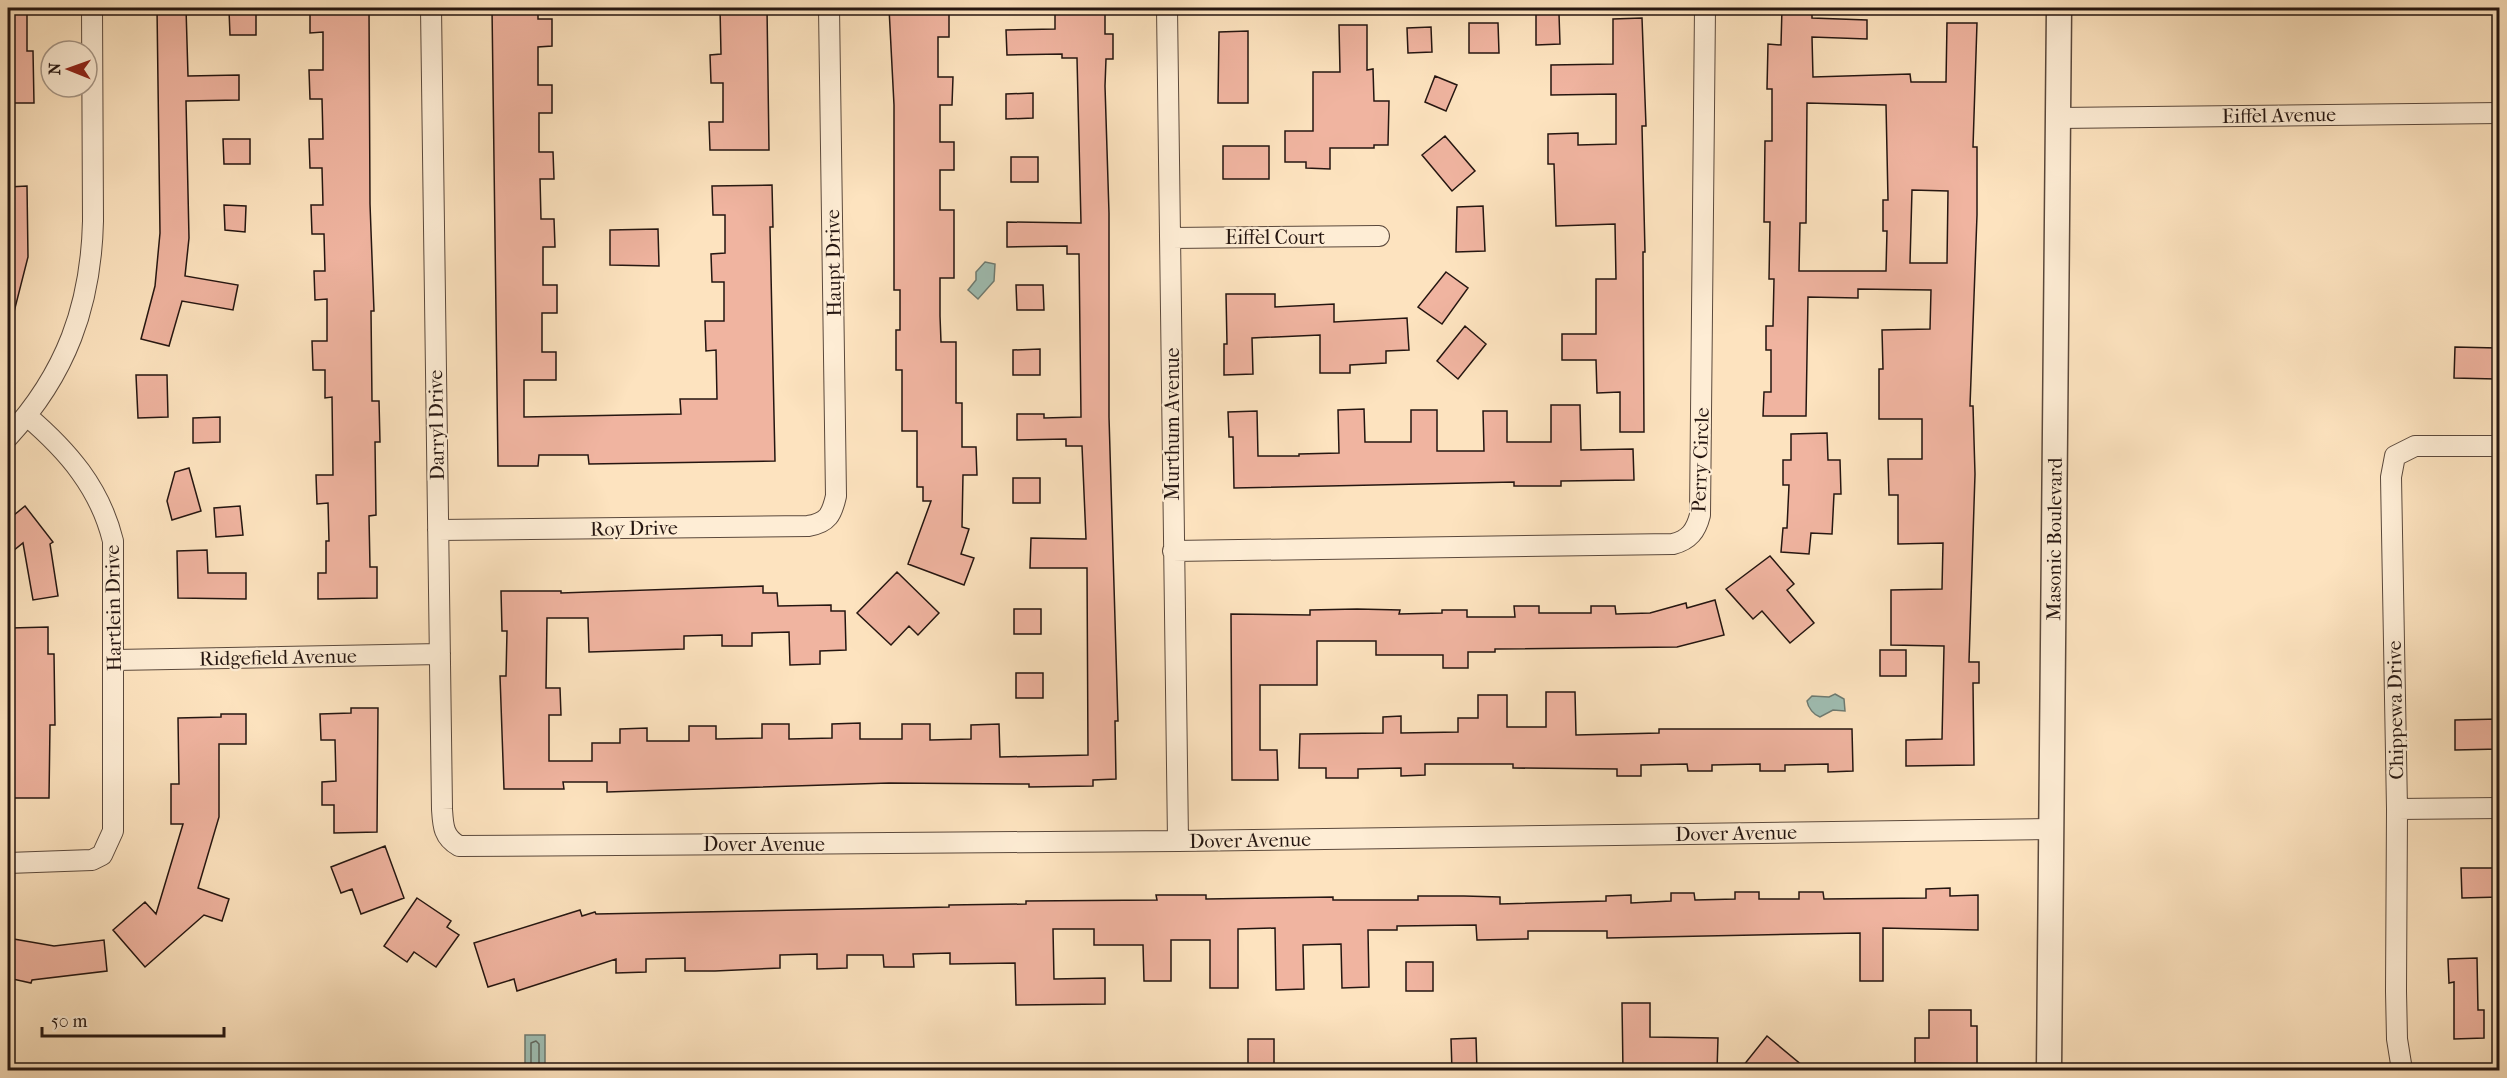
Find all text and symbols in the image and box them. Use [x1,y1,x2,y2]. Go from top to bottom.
north arrow [39,39,99,99]
text: N [45,62,64,75]
street label: Eiffel Avenue [2222,103,2336,128]
street label: Haupt Drive [821,209,846,317]
street label: Eiffel Court [1225,226,1325,249]
street label: Murthum Avenue [1161,347,1184,500]
street label: Darryl Drive [424,369,449,481]
street label: Perry Circle [1687,407,1714,513]
street label: Masonic Boulevard [2042,456,2067,621]
street label: Roy Drive [590,516,678,541]
street label: Hartlein Drive [101,544,126,672]
street label: Chippewa Drive [2383,640,2408,780]
street label: Ridgefield Avenue [199,645,357,670]
street label: Dover Avenue [1675,821,1797,846]
street label: Dover Avenue [1189,828,1311,853]
street label: Dover Avenue [703,833,825,856]
scale bar [42,1000,224,1038]
text: 50 m [51,1011,88,1032]

